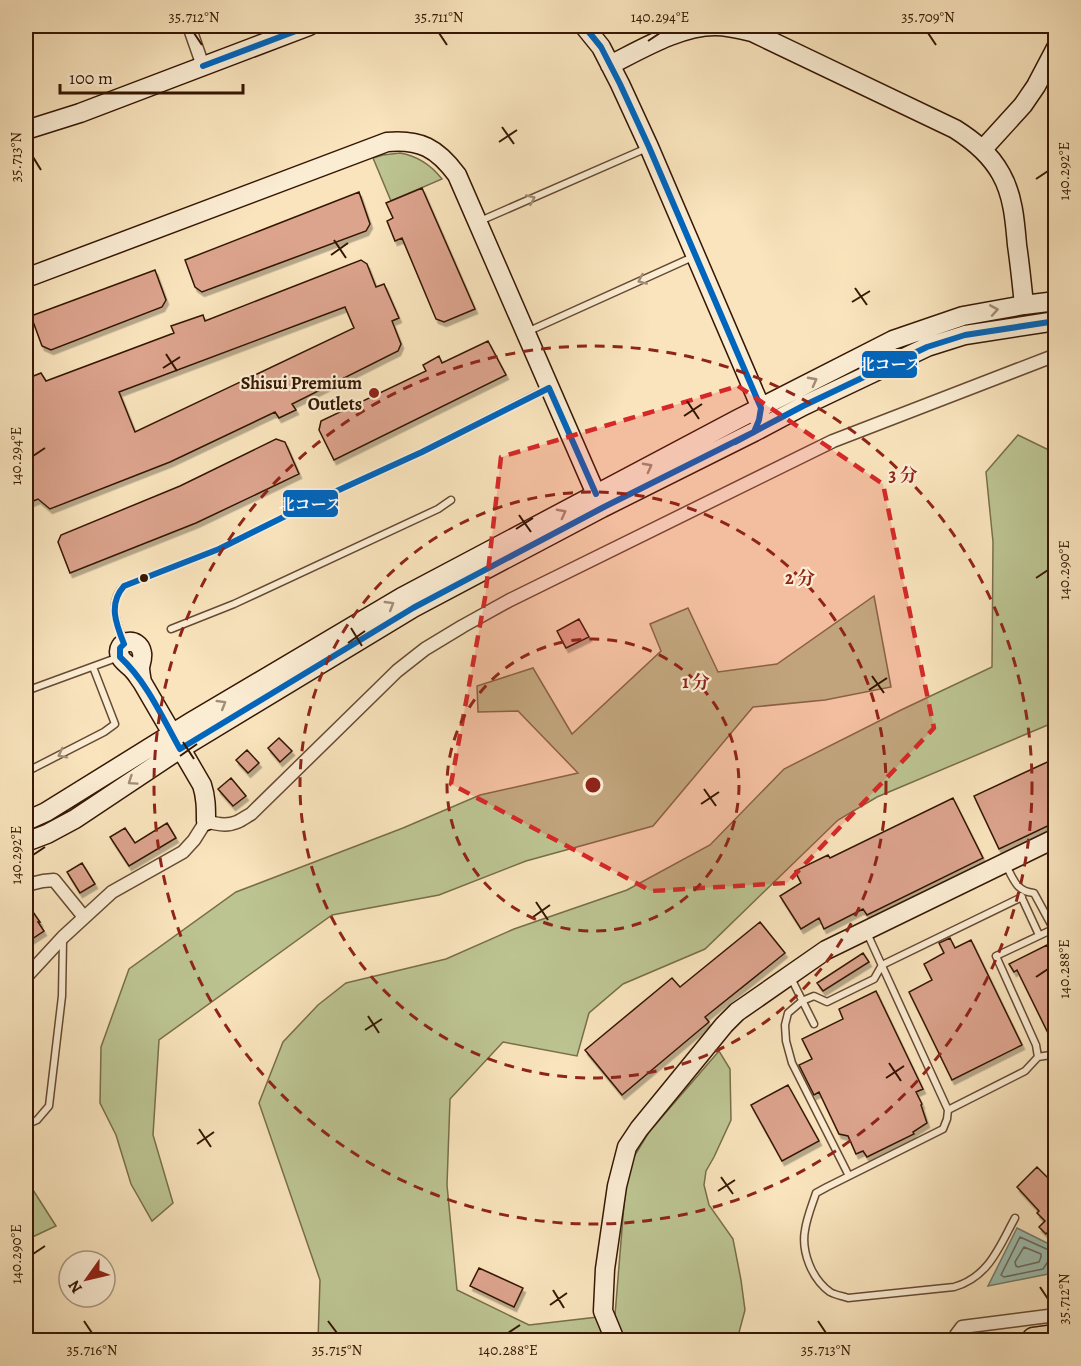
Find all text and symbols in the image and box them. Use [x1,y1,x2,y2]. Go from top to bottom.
text: 35.712°N [168,7,220,27]
text: 35.711°N [414,7,464,27]
text: 140.294°E [631,7,689,27]
text: 35.709°N [901,7,955,27]
scale bar [60,57,243,95]
text: 100 m [69,66,113,90]
text: 35.713°N [6,132,26,182]
text: 140.292°E [1054,142,1074,200]
one-way arrow [524,194,535,206]
one-way arrow [637,273,648,285]
one-way arrow [989,305,998,317]
line badge: 北コース [861,350,918,379]
text: 北コース [858,354,922,376]
place label: Shisui Premium Outlets [241,371,362,416]
one-way arrow [807,377,818,389]
marker: Shisui Premium Outlets [367,386,381,400]
text: 140.294°E [6,427,26,485]
one-way arrow [642,463,652,474]
text: 3 分 [889,463,917,487]
line badge: 北コース [282,489,339,518]
text: 北コース [278,494,342,516]
one-way arrow [555,509,566,520]
text: 140.290°E [1054,540,1074,600]
text: 2 分 [785,566,815,590]
unlabelled marker [138,572,150,584]
one-way arrow [384,600,394,612]
text: 1 分 [682,670,710,694]
one-way arrow [216,700,226,711]
one-way arrow [58,746,69,758]
one-way arrow [127,774,138,785]
centre of rings [583,775,603,795]
text: 140.292°E [6,826,26,884]
text: 140.288°E [1054,939,1074,999]
text: 140.290°E [6,1224,26,1284]
north arrow [57,1249,117,1309]
text: 35.712°N [1054,1273,1074,1325]
text: N [63,1276,88,1298]
text: 35.716°N [67,1340,118,1360]
text: 35.715°N [312,1340,362,1360]
text: 140.288°E [478,1340,538,1360]
text: 35.713°N [801,1340,851,1360]

